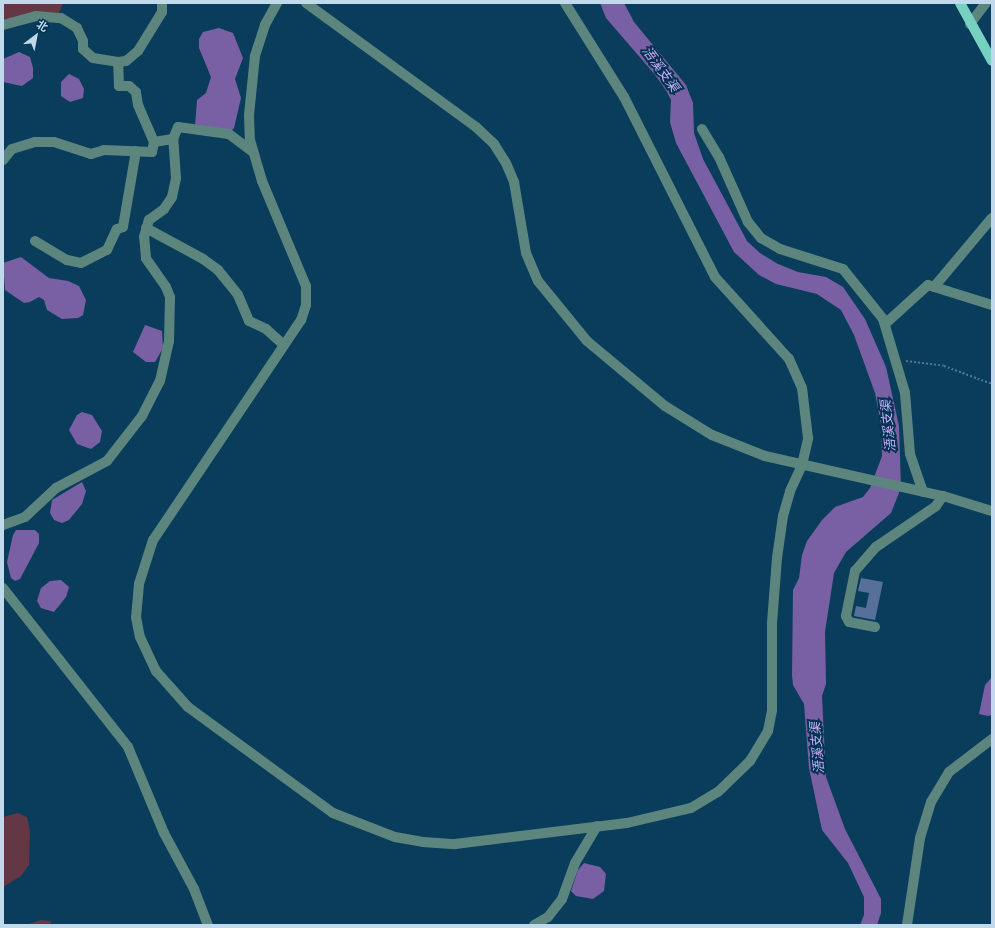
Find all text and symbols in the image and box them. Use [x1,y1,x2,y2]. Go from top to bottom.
north arrow [16,16,56,56]
text: 北 [34,16,51,35]
water label: 浯溪支渠 [639,43,683,95]
water label: 浯溪支渠 [878,399,898,453]
water label: 浯溪支渠 [807,721,827,775]

